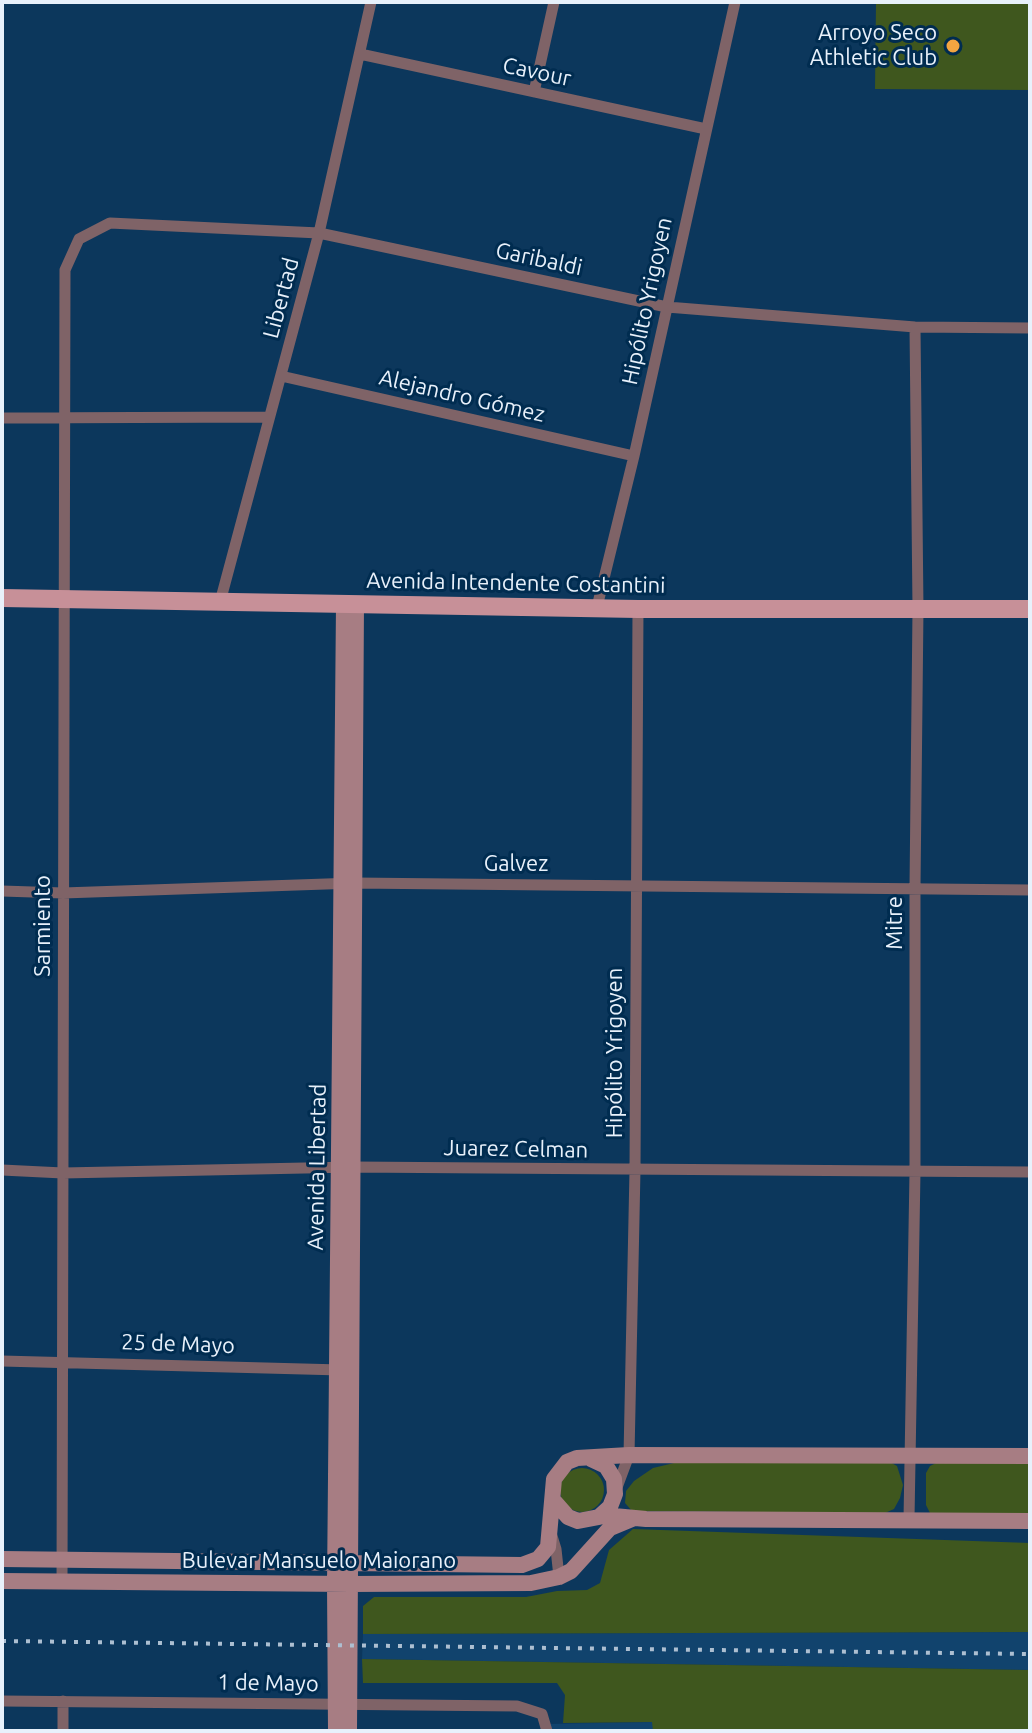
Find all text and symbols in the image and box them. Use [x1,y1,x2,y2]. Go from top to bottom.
place label: Arroyo Seco Athletic Club [810,20,937,72]
marker: Arroyo Seco Athletic Club [944,37,962,55]
street label: Cavour [500,52,574,92]
street label: Hipólito Yrigoyen [616,215,678,387]
street label: Garibaldi [493,237,585,281]
street label: Libertad [258,255,304,341]
street label: Alejandro Gómez [377,364,547,428]
street label: Avenida Intendente Costantini [366,567,666,599]
street label: Galvez [484,851,548,877]
street label: Sarmiento [30,875,56,977]
street label: Mitre [882,896,908,950]
street label: Hipólito Yrigoyen [602,968,628,1138]
street label: Avenida Libertad [302,1083,332,1251]
street label: Juarez Celman [444,1135,588,1163]
street label: 25 de Mayo [121,1329,235,1359]
street label: Bulevar Mansuelo Maiorano [182,1548,456,1574]
street label: 1 de Mayo [217,1669,319,1697]

